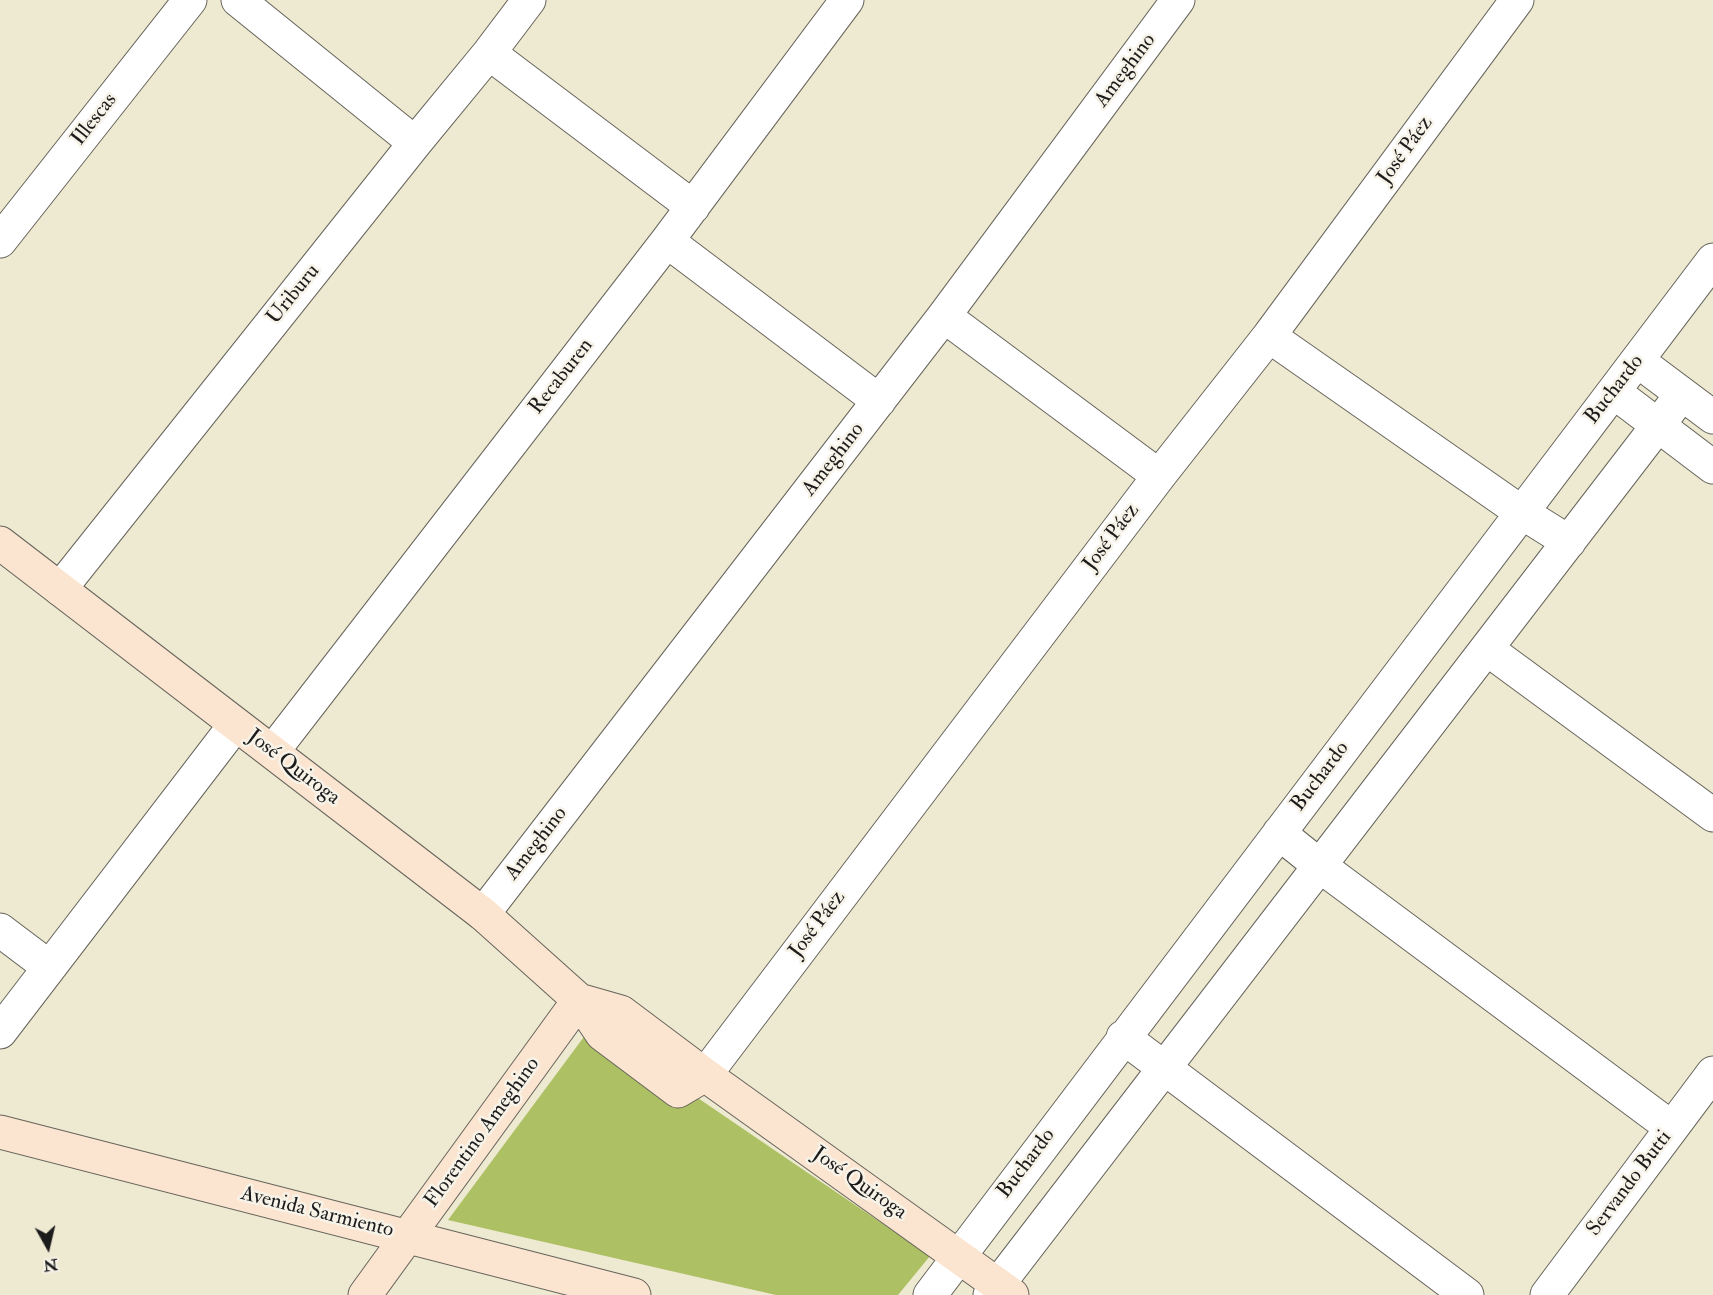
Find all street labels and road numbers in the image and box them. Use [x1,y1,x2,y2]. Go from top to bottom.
street label: Ameghino [1090,29,1162,113]
street label: Illescas [67,89,123,151]
street label: José Páez [1373,112,1439,190]
street label: Uriburu [262,260,326,330]
street label: Recaburen [525,334,599,420]
street label: Buchardo [1580,350,1650,430]
street label: Ameghino [798,418,870,502]
street label: José Páez [1078,499,1146,577]
street label: José Quiroga [242,725,344,811]
street label: Buchardo [1287,737,1355,817]
street label: Ameghino [501,802,573,886]
street label: José Páez [784,886,852,964]
street label: Florentino Ameghino [420,1053,546,1213]
street label: Buchardo [993,1124,1061,1204]
street label: Servando Butti [1582,1126,1678,1242]
street label: José Quiroga [807,1142,911,1226]
street label: Avenida Sarmiento [238,1182,396,1244]

